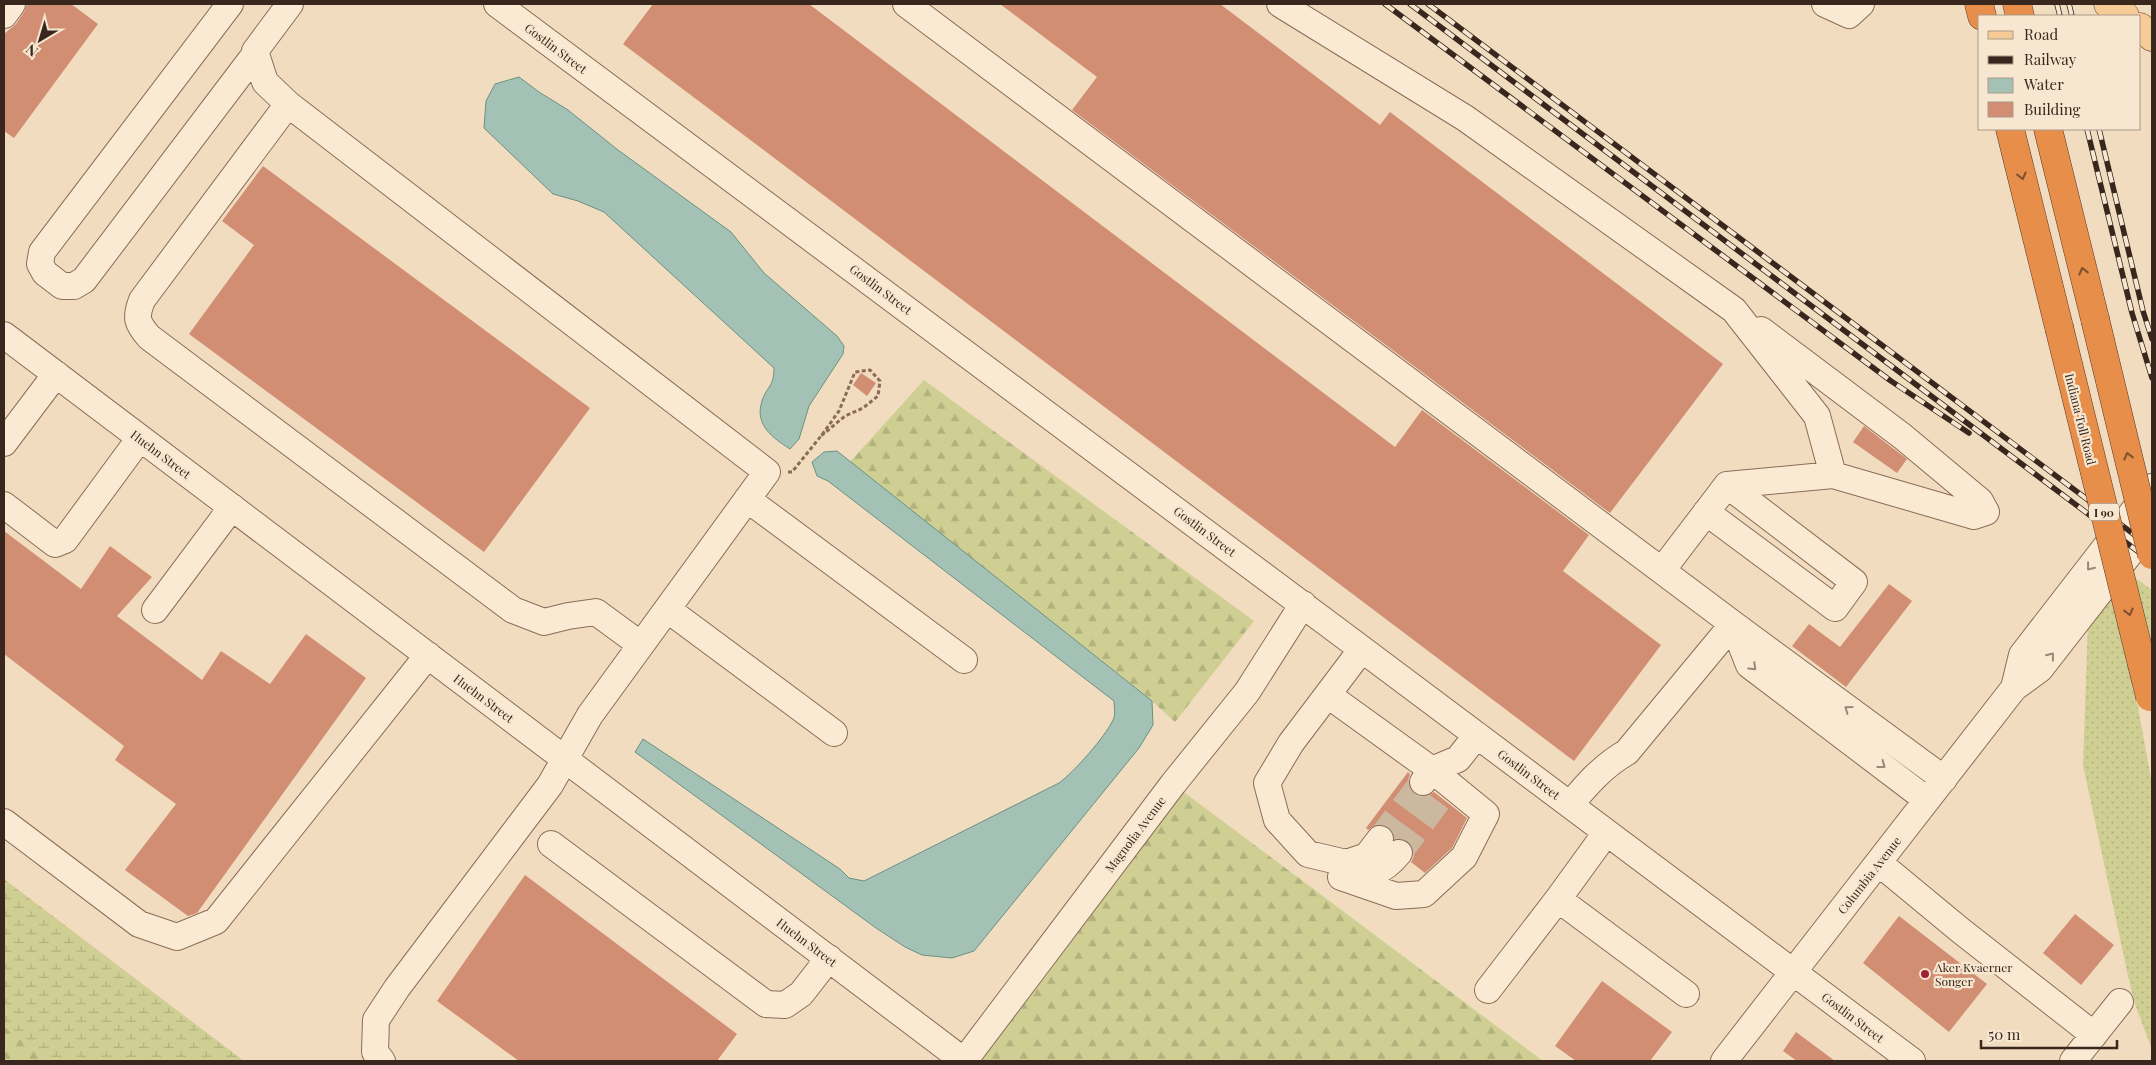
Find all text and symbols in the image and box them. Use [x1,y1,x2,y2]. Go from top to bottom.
north arrow [15,15,65,65]
legend [1978,15,2141,130]
street label: Gostlin Street [522,19,591,77]
text: Road [2024,24,2058,44]
text: N [22,40,42,61]
text: Railway [2024,49,2077,69]
text: Water [2023,74,2064,94]
text: Building [2024,99,2081,119]
one-way arrow [2016,172,2027,181]
street label: Gostlin Street [847,260,916,318]
one-way arrow [2078,267,2089,276]
street label: Indiana Toll Road [2062,371,2100,467]
street label: Huehn Street [128,426,195,482]
one-way arrow [2123,452,2134,461]
street label: Gostlin Street [1171,502,1240,560]
road number: I 90 [2089,504,2119,520]
one-way arrow [2088,561,2096,570]
one-way arrow [2123,608,2134,617]
one-way arrow [2045,653,2053,662]
one-way arrow [1747,661,1756,670]
street label: Huehn Street [451,670,518,726]
one-way arrow [1844,706,1854,715]
street label: Gostlin Street [1495,745,1564,803]
one-way arrow [1876,760,1885,768]
street label: Magnolia Avenue [1101,793,1169,875]
street label: Columbia Avenue [1834,833,1904,917]
street label: Huehn Street [774,914,841,970]
place label: Aker Kvaerner Songer [1934,959,2013,989]
marker: Aker Kvaerner Songer [1919,968,1931,980]
street label: Gostlin Street [1819,988,1888,1046]
scale bar [1981,1018,2117,1050]
text: 50 m [1988,1024,2021,1044]

